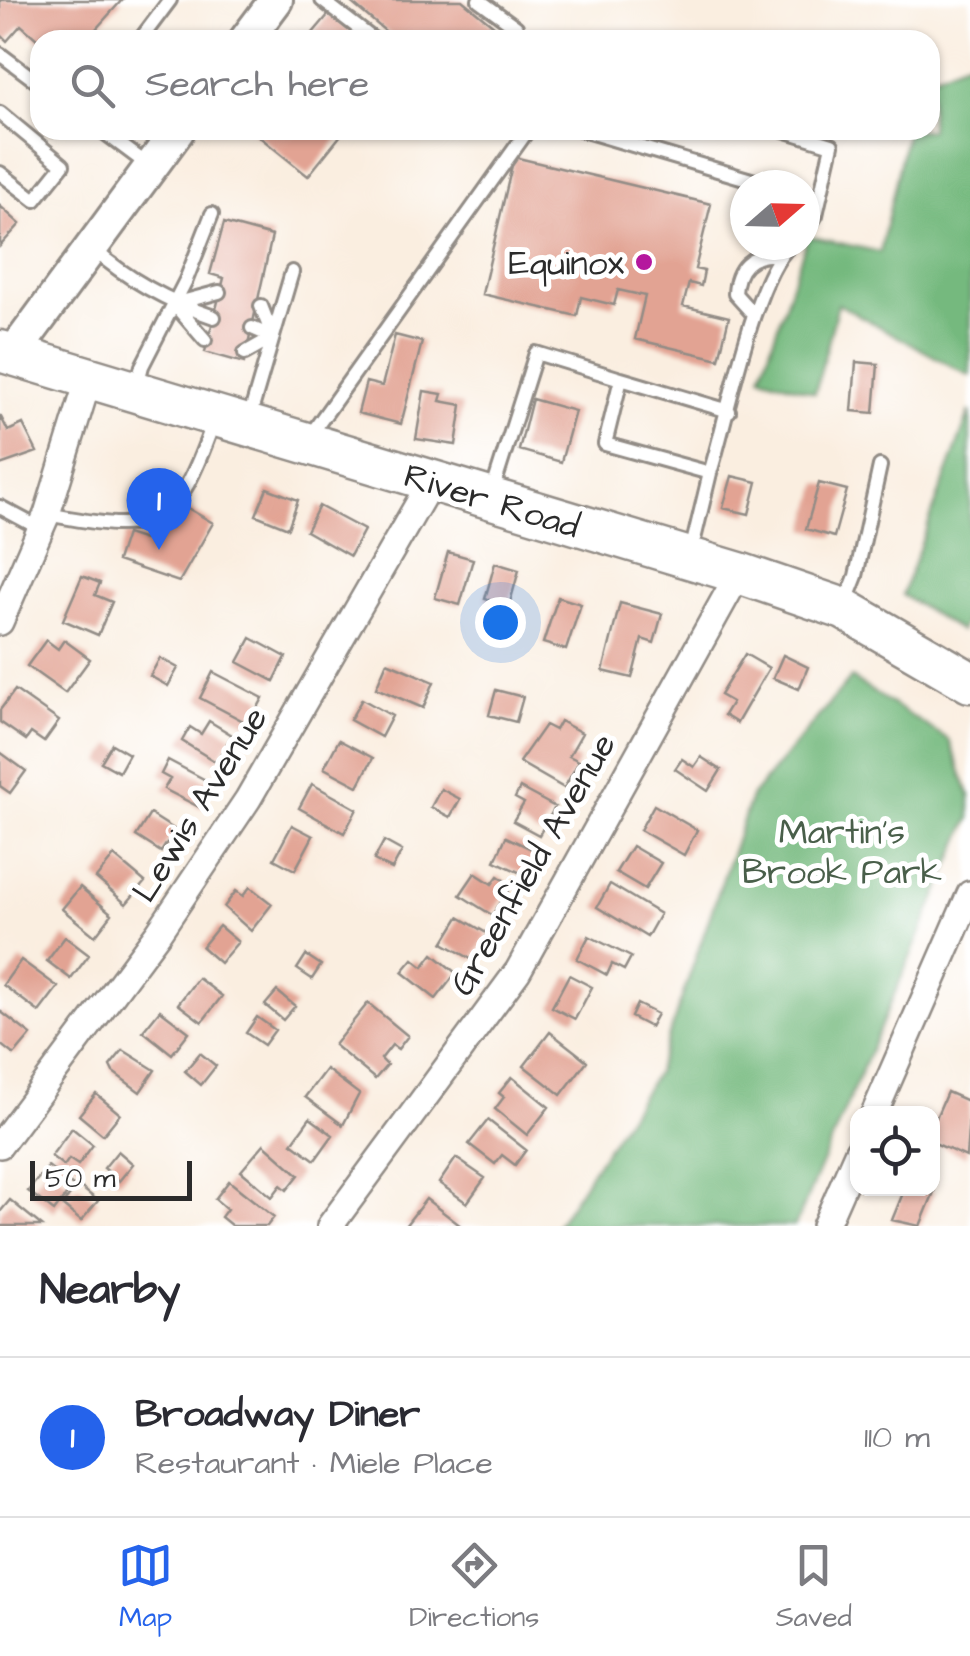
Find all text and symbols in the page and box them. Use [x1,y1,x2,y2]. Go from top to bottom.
search box [30,30,940,140]
icon: search [65,58,120,113]
text: Search here [145,59,369,111]
north arrow [730,170,820,260]
place label: Equinox [509,239,625,288]
marker: Equinox [633,251,655,273]
street label: River Road [398,452,585,551]
pin: 1 [126,468,192,550]
your location [475,597,526,648]
street label: Lewis Avenue [121,698,280,912]
street label: Greenfield Avenue [438,725,628,1005]
park label: Martin's Brook Park [742,808,942,897]
map controls [850,1106,940,1196]
button: locate [850,1106,940,1196]
scale bar [30,1156,192,1200]
text: 50 m [45,1159,116,1198]
text: Nearby [40,1262,180,1320]
text: Broadway Diner [135,1389,420,1441]
text: 1 [70,1415,75,1460]
text: 110 m [864,1415,930,1460]
text: Restaurant · Miele Place [135,1441,493,1486]
tab: Map [118,1538,173,1637]
tab: Directions [409,1538,539,1637]
tab: Saved [776,1538,852,1637]

